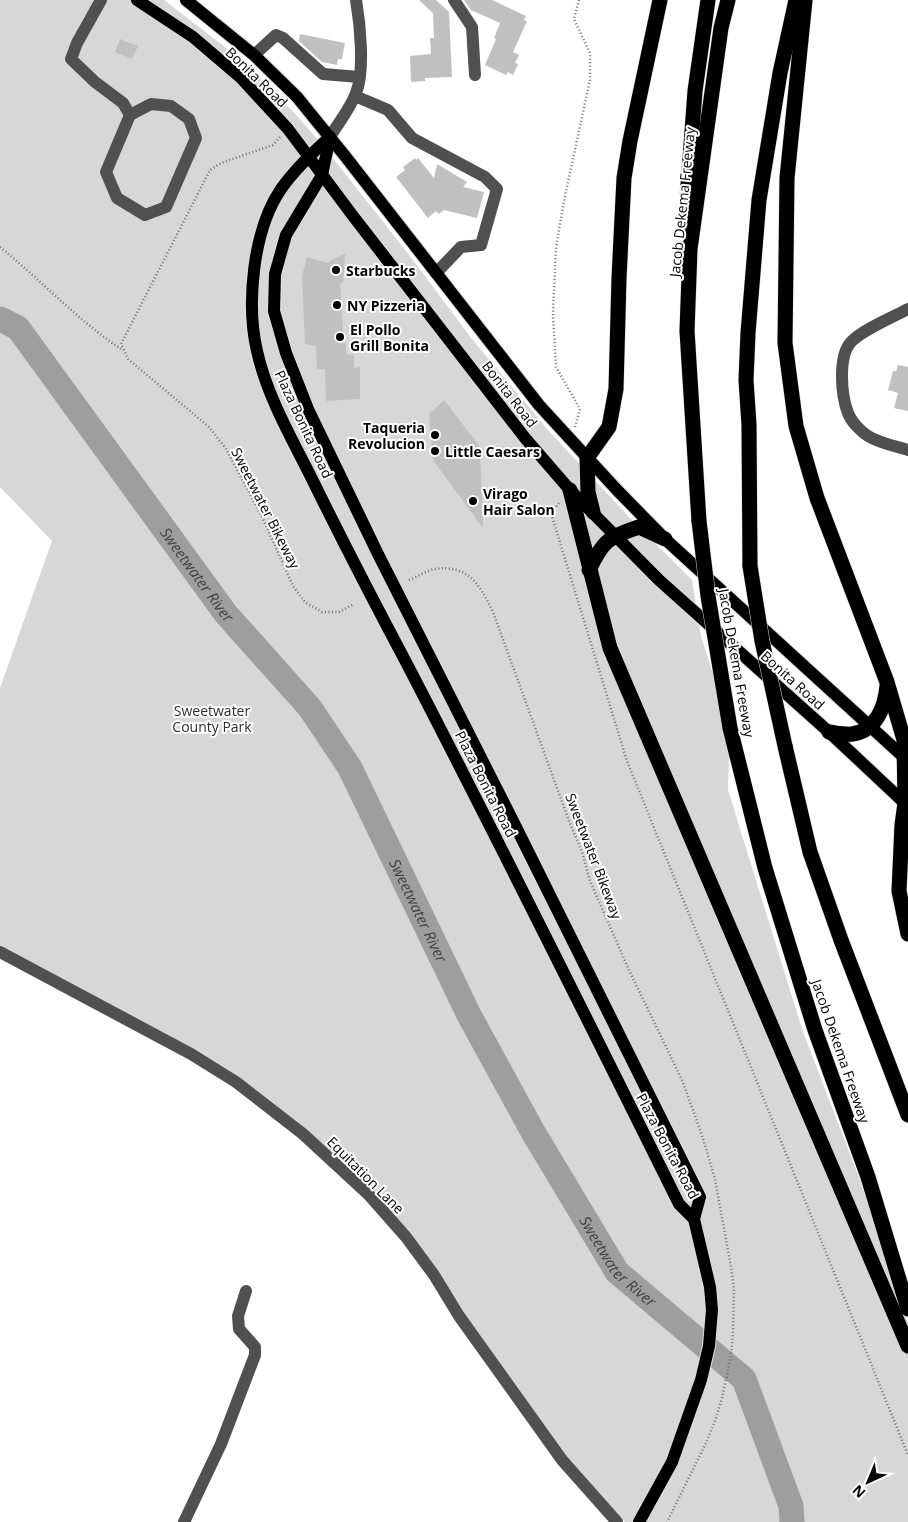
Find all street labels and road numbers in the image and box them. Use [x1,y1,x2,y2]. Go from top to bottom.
street label: Bonita Road [222,43,292,111]
street label: Jacob Dekema Freeway [664,125,699,280]
street label: Bonita Road [478,357,542,431]
street label: Plaza Bonita Road [271,367,337,481]
street label: Sweetwater Bikeway [227,444,305,573]
street label: Jacob Dekema Freeway [714,585,760,740]
street label: Bonita Road [757,646,829,714]
street label: Plaza Bonita Road [451,728,521,840]
street label: Sweetwater Bikeway [561,790,627,923]
street label: Jacob Dekema Freeway [807,975,875,1126]
street label: Plaza Bonita Road [632,1090,704,1202]
street label: Equitation Lane [323,1132,409,1218]

